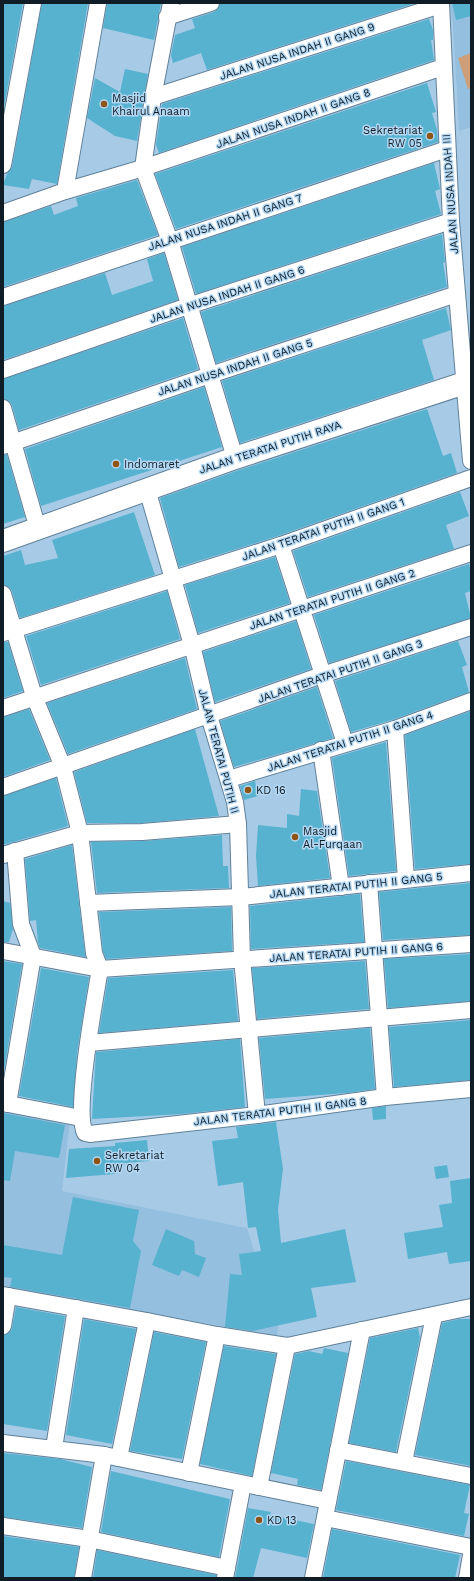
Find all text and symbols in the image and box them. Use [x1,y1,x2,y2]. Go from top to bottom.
street label: JALAN NUSA INDAH II GANG 9 [218,20,377,83]
street label: JALAN NUSA INDAH II GANG 8 [214,86,372,151]
place label: Masjid Khairul Anaam [112,92,190,118]
marker: Masjid Khairul Anaam [99,99,109,109]
place label: Sekretariat RW 05 [363,124,422,150]
marker: Sekretariat RW 05 [425,131,435,141]
street label: JALAN NUSA INDAH III [440,134,461,254]
street label: JALAN NUSA INDAH II GANG 7 [146,191,304,254]
street label: JALAN NUSA INDAH II GANG 6 [148,263,307,326]
street label: JALAN NUSA INDAH II GANG 5 [156,336,314,399]
street label: JALAN TERATAI PUTIH RAYA [197,418,343,477]
place label: Indomaret [124,458,180,471]
marker: Indomaret [111,459,121,469]
street label: JALAN TERATAI PUTIH II GANG 1 [240,495,406,564]
street label: JALAN TERATAI PUTIH II GANG 2 [248,566,417,632]
street label: JALAN TERATAI PUTIH II GANG 3 [256,637,424,706]
street label: JALAN TERATAI PUTIH II [196,687,241,815]
street label: JALAN TERATAI PUTIH II GANG 4 [265,708,435,775]
place label: KD 16 [256,784,286,797]
marker: KD 16 [243,785,253,795]
place label: Masjid Al-Furqaan [303,825,362,851]
marker: Masjid Al-Furqaan [290,832,300,842]
street label: JALAN TERATAI PUTIH II GANG 5 [269,870,443,901]
street label: JALAN TERATAI PUTIH II GANG 6 [269,940,444,965]
street label: JALAN TERATAI PUTIH II GANG 8 [193,1094,367,1129]
place label: Sekretariat RW 04 [105,1149,164,1175]
marker: Sekretariat RW 04 [92,1156,102,1166]
place label: KD 13 [267,1514,296,1527]
marker: KD 13 [254,1515,264,1525]

